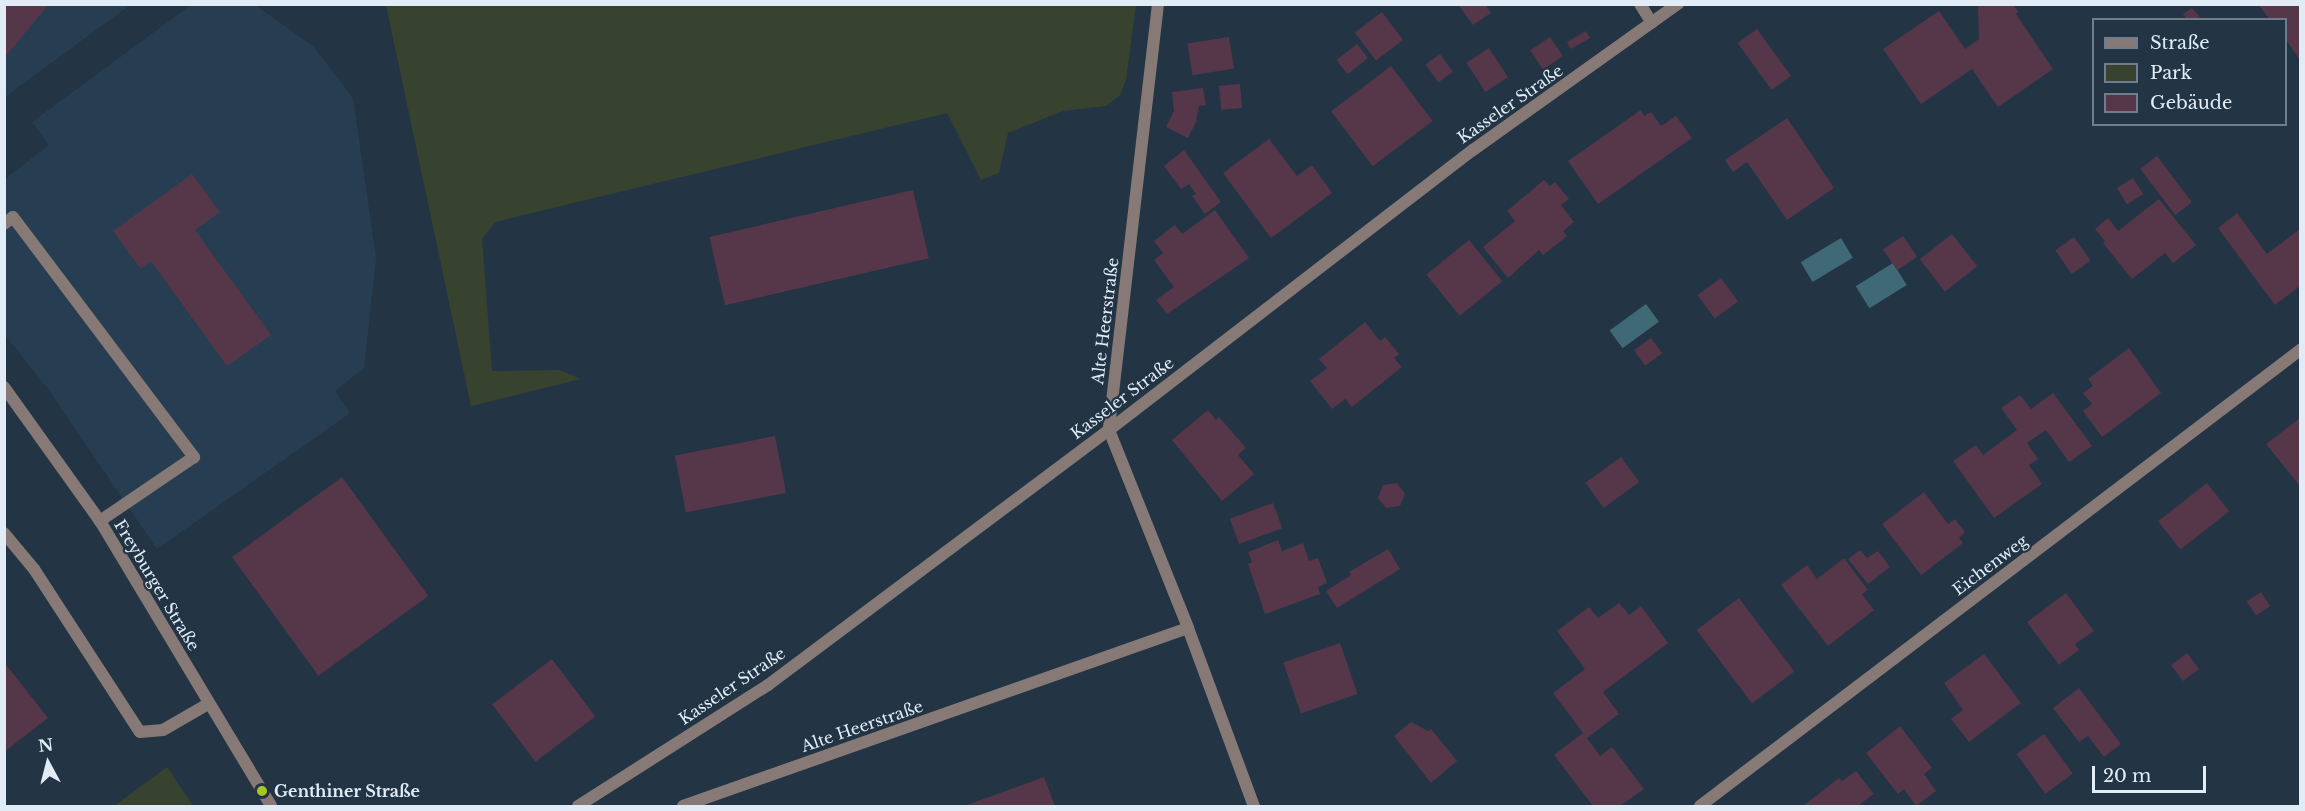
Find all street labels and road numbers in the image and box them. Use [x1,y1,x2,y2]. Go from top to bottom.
street label: Kasseler Straße [1454,60,1566,148]
street label: Alte Heerstraße [1088,256,1122,386]
street label: Kasseler Straße [1067,353,1177,443]
street label: Freyburger Straße [110,516,204,654]
street label: Eichenweg [1949,531,2031,599]
street label: Kasseler Straße [675,643,789,729]
street label: Alte Heerstraße [799,696,925,756]

